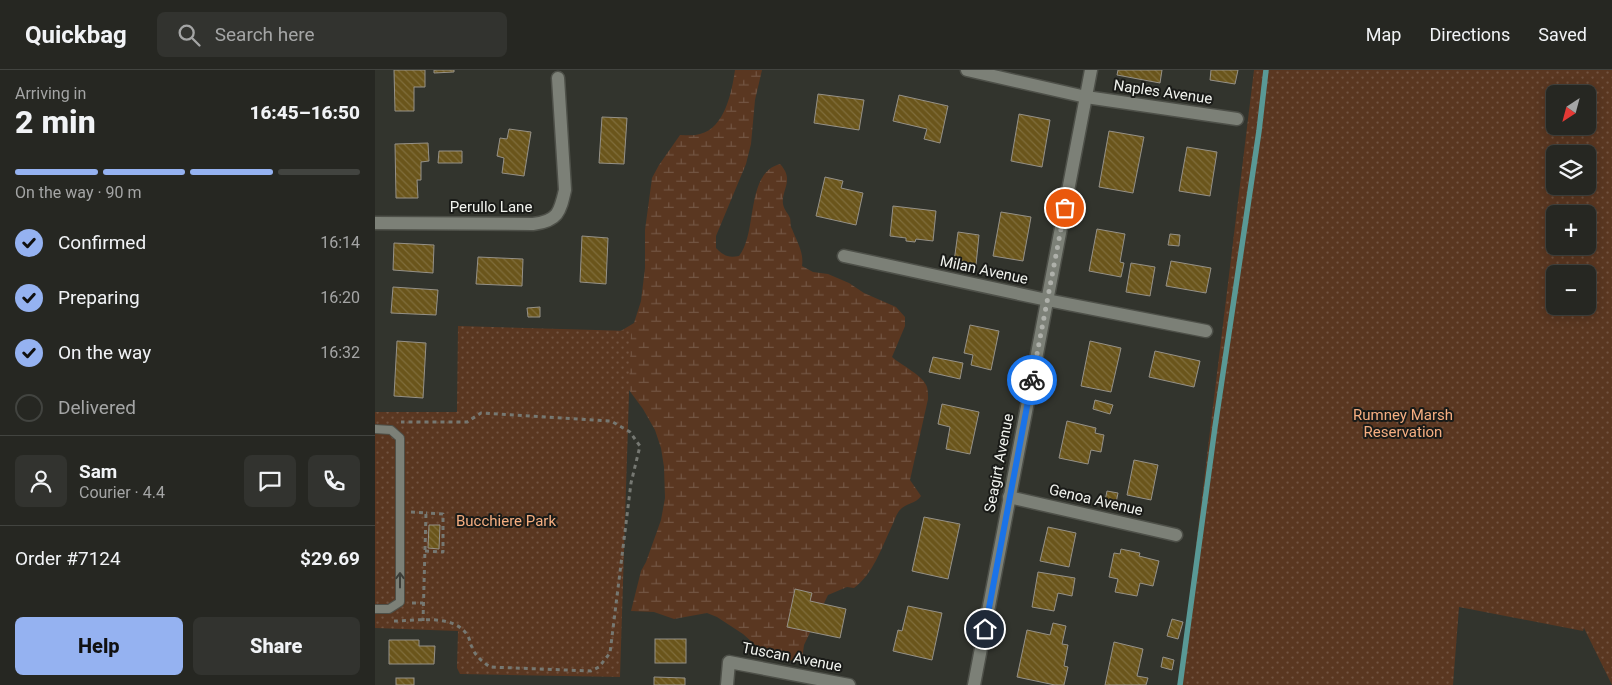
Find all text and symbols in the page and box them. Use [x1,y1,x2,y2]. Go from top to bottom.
search box [157,12,507,57]
text: Quickbag [25,21,127,49]
icon: search [175,21,203,49]
text: Search here [215,23,315,46]
text: Map [1366,24,1401,45]
text: Directions [1429,24,1510,45]
text: Saved [1538,24,1587,45]
street label: Naples Avenue [1113,76,1214,108]
text: Arriving in [15,84,86,103]
north arrow [1546,85,1596,135]
map controls [1546,85,1596,315]
text: 16:45–16:50 [249,101,360,124]
text: 2 min [15,103,96,141]
button: layers [1546,145,1596,195]
text: On the way · 90 m [15,183,142,202]
pin [1044,187,1086,229]
icon: bag [1051,194,1079,222]
street label: Perullo Lane [450,198,532,216]
button: + [1546,205,1596,255]
icon: check [15,229,43,257]
text: Confirmed [58,231,146,254]
text: 16:14 [320,233,360,252]
street label: Milan Avenue [938,252,1030,288]
button: − [1546,265,1596,315]
icon: check [15,284,43,312]
text: Preparing [58,286,140,309]
text: 16:20 [320,288,360,307]
icon: check [15,339,43,367]
text: On the way [58,341,151,364]
text: 16:32 [320,343,360,362]
courier [1007,355,1057,405]
icon: bike [1018,366,1046,394]
text: Delivered [58,396,136,419]
park label: Rumney Marsh Reservation [1353,406,1453,441]
street label: Seagirt Avenue [981,412,1017,514]
button: person [15,455,67,507]
button: chat [244,455,296,507]
button: phone [308,455,360,507]
text: Sam [79,460,117,483]
street label: Genoa Avenue [1047,480,1145,520]
text: Courier · 4.4 [79,483,165,502]
park label: Bucchiere Park [456,512,556,530]
text: Order #7124 [15,547,121,570]
text: $29.69 [300,547,360,570]
one-way arrow [395,573,405,589]
pin [964,608,1006,650]
icon: home [971,615,999,643]
button: Help [15,617,183,675]
button: Share [193,617,360,675]
street label: Tuscan Avenue [741,638,843,676]

